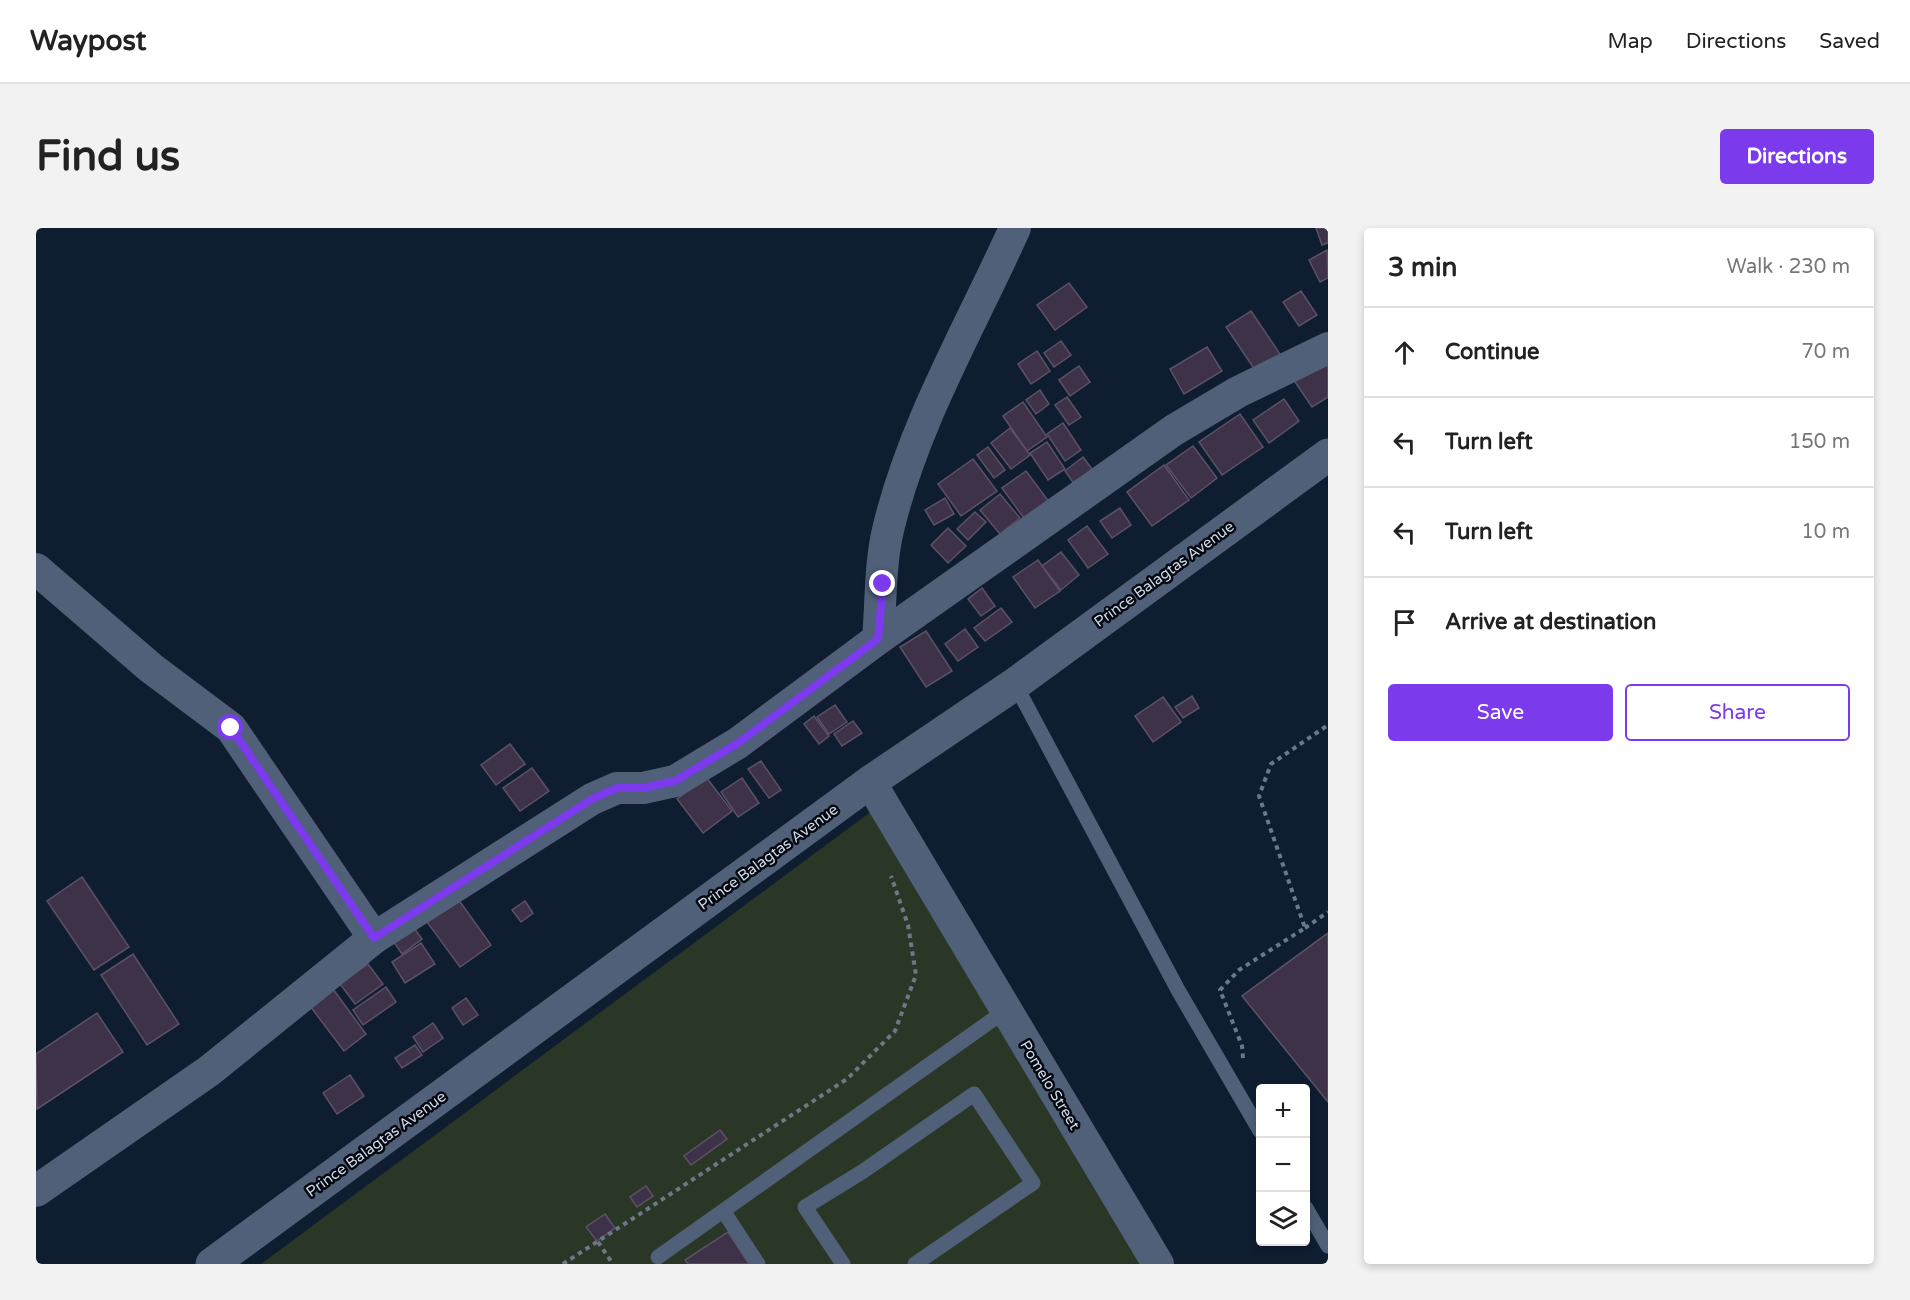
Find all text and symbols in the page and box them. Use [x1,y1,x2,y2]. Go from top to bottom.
text: Waypost [30,24,146,58]
text: Map [1607,29,1653,54]
text: Directions [1686,29,1786,54]
text: Saved [1819,29,1880,54]
button: Directions [1720,129,1874,184]
text: Find us [36,131,180,182]
text: 3 min [1388,252,1457,283]
text: Walk · 230 m [1727,255,1850,279]
icon: ahead [1388,336,1421,369]
text: Continue [1445,339,1540,365]
text: 70 m [1801,340,1850,364]
icon: left [1388,426,1421,459]
text: Turn left [1445,429,1533,455]
text: 150 m [1789,430,1850,454]
icon: left [1388,516,1421,549]
street label: Prince Balagtas Avenue [1091,517,1237,631]
text: Turn left [1445,519,1533,545]
text: 10 m [1801,520,1850,544]
route end [869,570,895,596]
icon: arrive [1388,606,1421,639]
text: Arrive at destination [1445,609,1656,635]
button: Save [1388,684,1613,741]
button: Share [1625,684,1850,741]
route start [217,714,243,740]
street label: Prince Balagtas Avenue [695,800,841,914]
street label: Pomelo Street [1016,1037,1084,1133]
map controls [1256,1084,1310,1246]
button: + [1256,1084,1310,1138]
street label: Prince Balagtas Avenue [303,1087,449,1201]
button: − [1256,1138,1310,1192]
button: layers [1256,1192,1310,1246]

